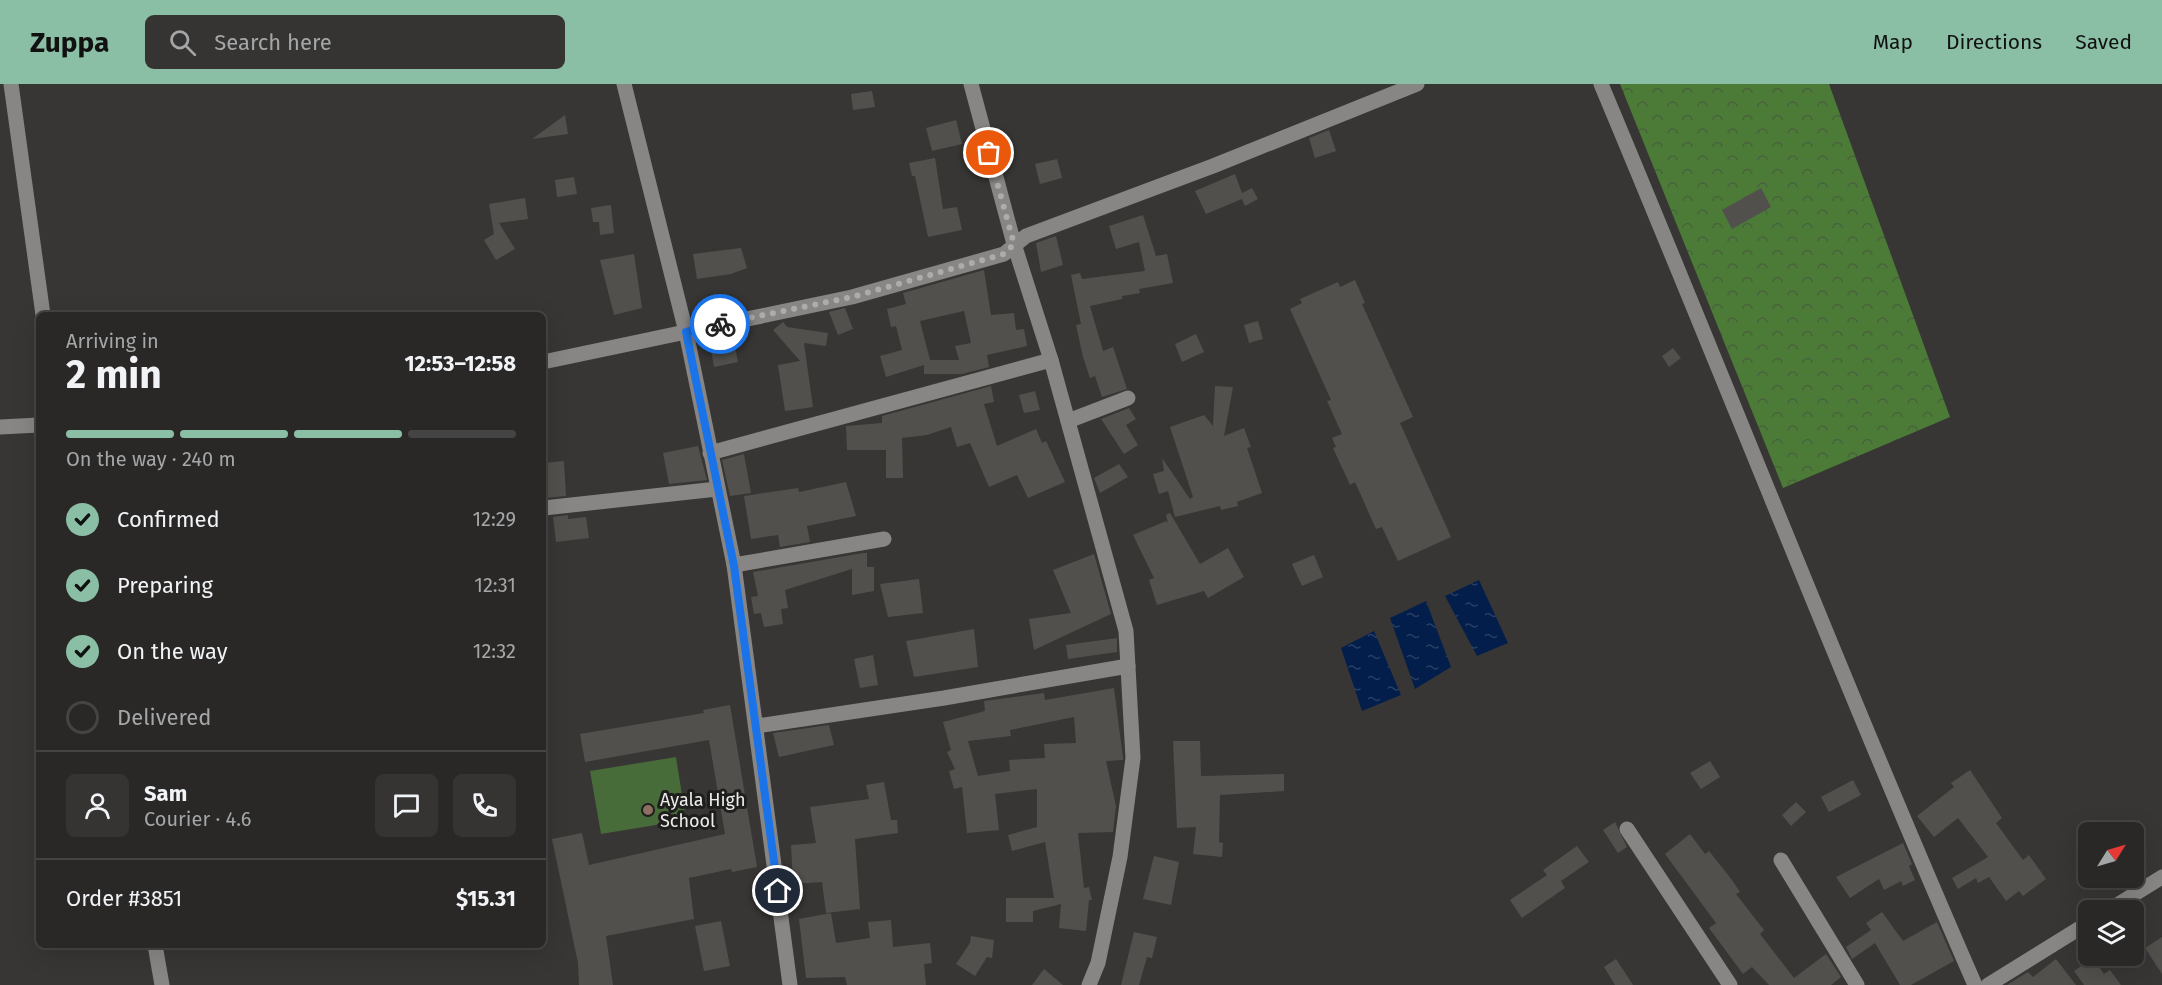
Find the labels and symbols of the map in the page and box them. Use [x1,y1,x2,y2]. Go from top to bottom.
pin [963,127,1014,178]
courier [690,294,750,354]
place label: Ayala High School [660,789,745,832]
marker: Ayala High School [641,803,655,817]
north arrow [2078,822,2144,888]
pin [752,865,803,916]

